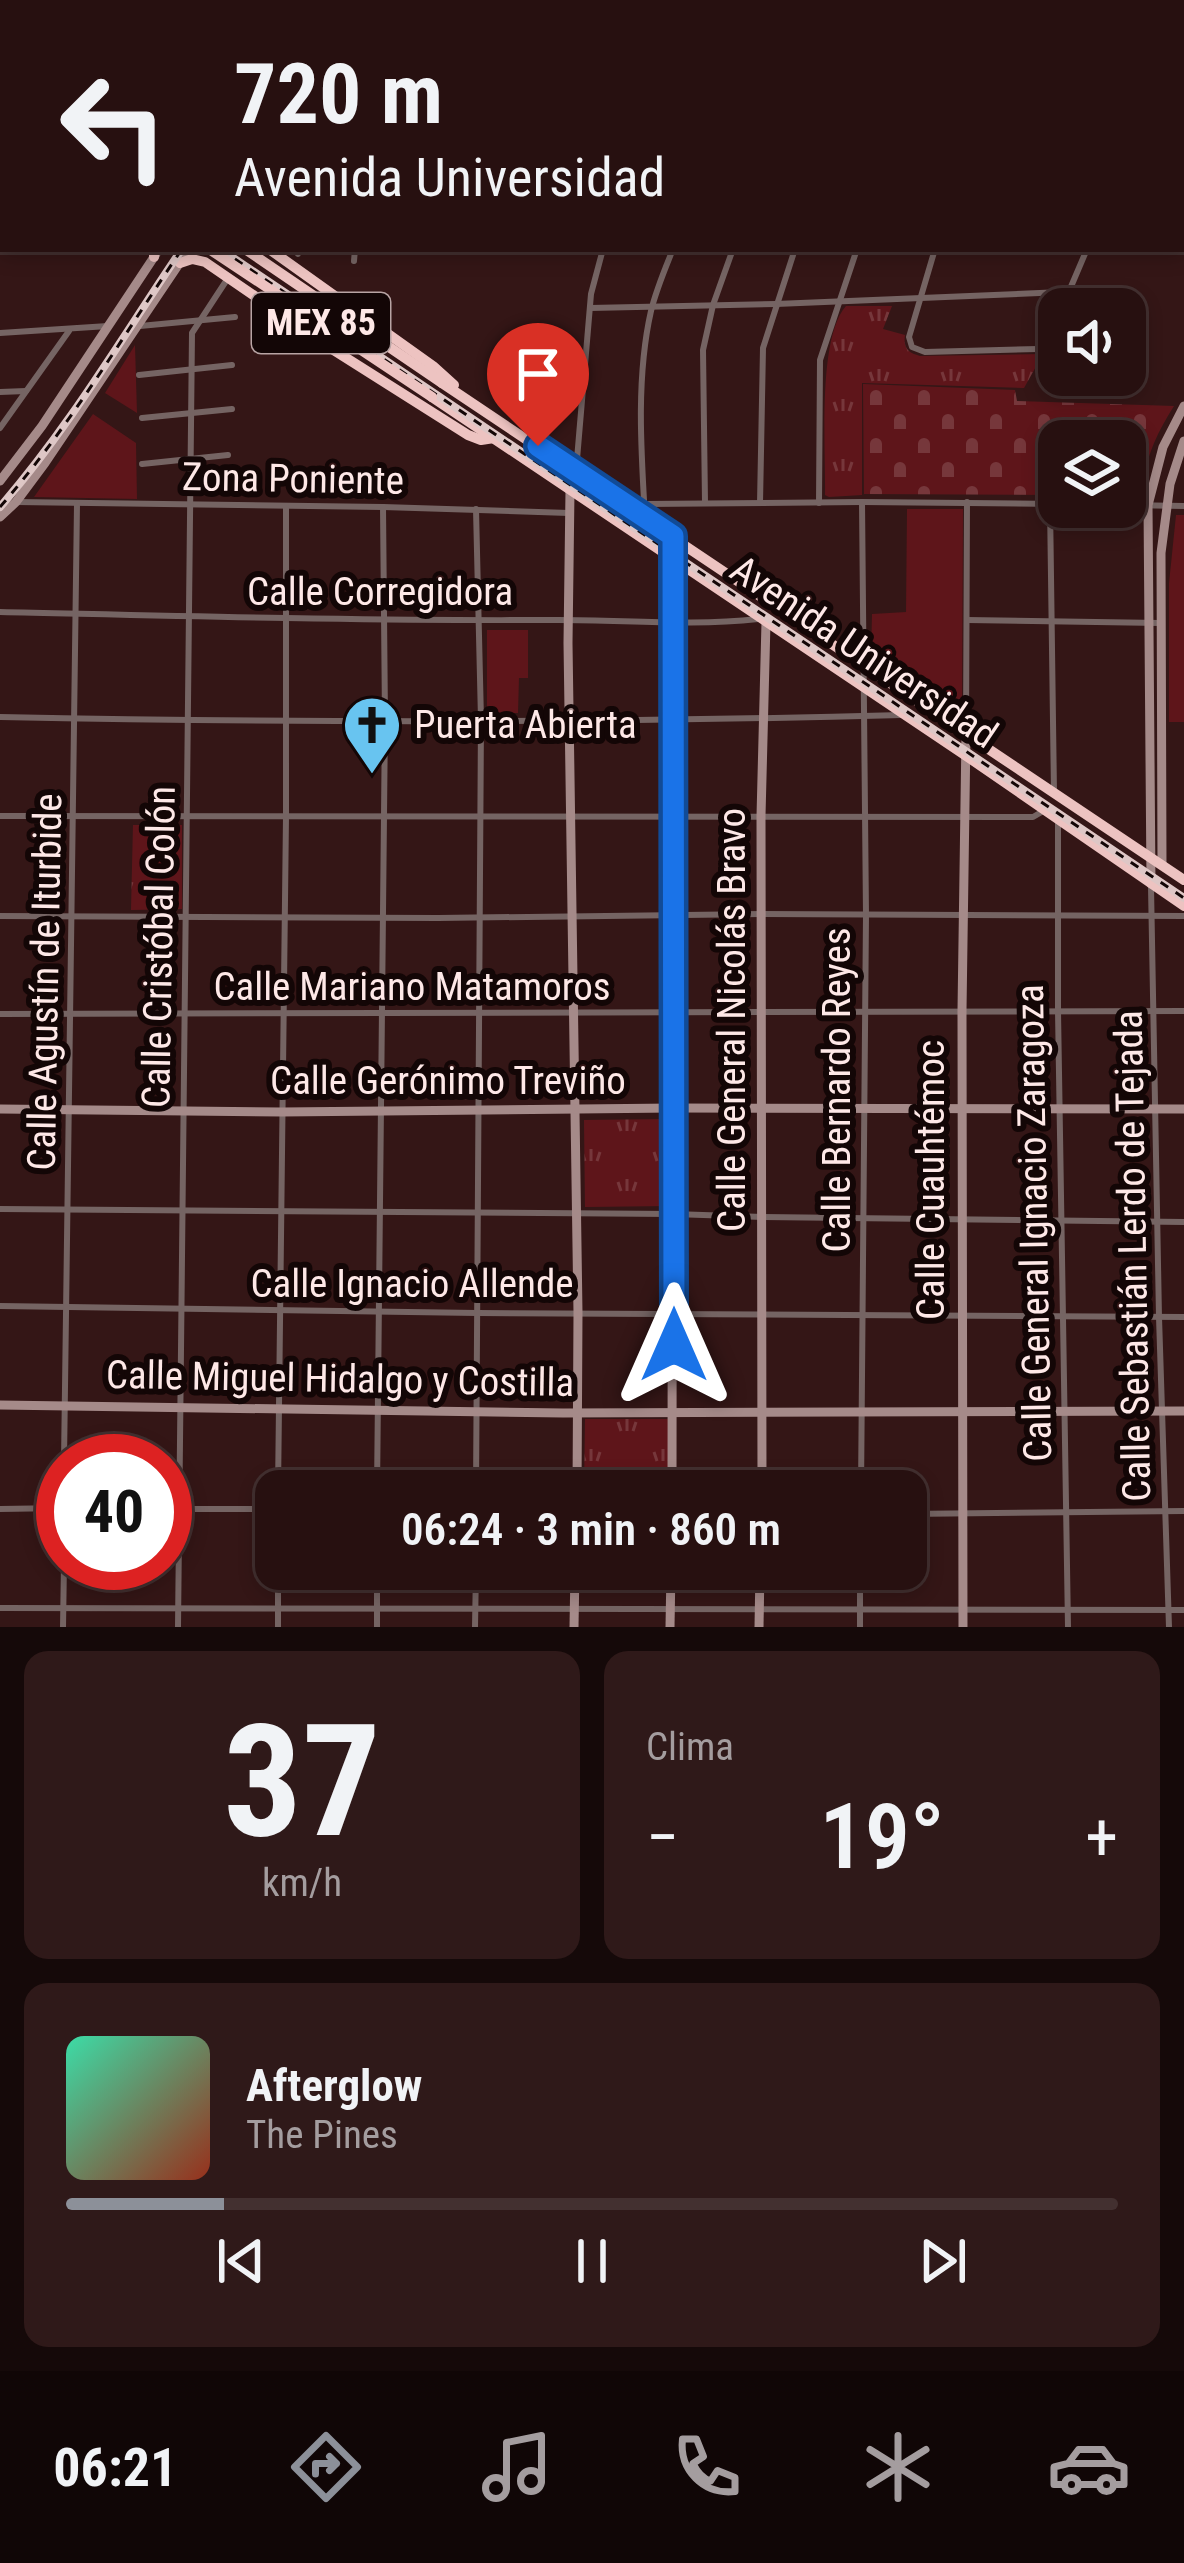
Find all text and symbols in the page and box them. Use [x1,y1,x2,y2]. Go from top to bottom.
text: 720 m [234,45,443,144]
icon: left [36,48,192,204]
text: Avenida Universidad [234,146,665,209]
map controls [1038,288,1146,528]
button: sound [1038,288,1146,396]
road number: MEX 85 [252,293,390,353]
pin [487,323,589,446]
icon: arrive [505,341,571,407]
button: layers [1038,420,1146,528]
street label: Zona Poniente [182,454,404,504]
street label: Avenida Universidad [722,546,1006,758]
street label: Calle Corregidora [247,569,513,615]
church icon: Puerta Abierta [341,694,403,776]
place label: Puerta Abierta [414,702,637,748]
street label: Calle Cristóbal Colón [133,785,185,1109]
street label: Calle Agustín de Iturbide [19,793,71,1171]
street label: Calle General Nicolás Bravo [709,808,755,1232]
street label: Calle Bernardo Reyes [814,927,860,1253]
street label: Calle Mariano Matamoros [213,964,611,1010]
street label: Calle General Ignacio Zaragoza [1007,984,1061,1462]
street label: Calle Sebastián Lerdo de Tejada [1106,1010,1160,1502]
street label: Calle Cuauhtémoc [908,1040,954,1320]
street label: Calle Gerónimo Treviño [270,1058,626,1104]
street label: Calle Ignacio Allende [250,1261,574,1307]
position arrow [611,1282,737,1408]
street label: Calle Miguel Hidalgo y Costilla [106,1352,574,1406]
speed limit sign: 40 [36,1434,192,1590]
text: 06:24 · 3 min · 860 m [401,1503,781,1556]
text: 37 [223,1690,381,1873]
text: Clima [646,1724,734,1770]
text: 19° [819,1785,945,1890]
text: − [646,1799,679,1876]
text: + [1085,1799,1118,1876]
text: km/h [262,1860,342,1906]
text: Afterglow [246,2059,422,2112]
text: The Pines [246,2112,398,2158]
icon: previous [208,2228,274,2294]
icon: pause [559,2228,625,2294]
icon: next [910,2228,976,2294]
icon: directions [284,2425,368,2509]
icon: music [475,2425,559,2509]
icon: phone [665,2425,749,2509]
icon: climate [856,2425,940,2509]
icon: car [1047,2425,1131,2509]
text: 06:21 [53,2436,177,2499]

